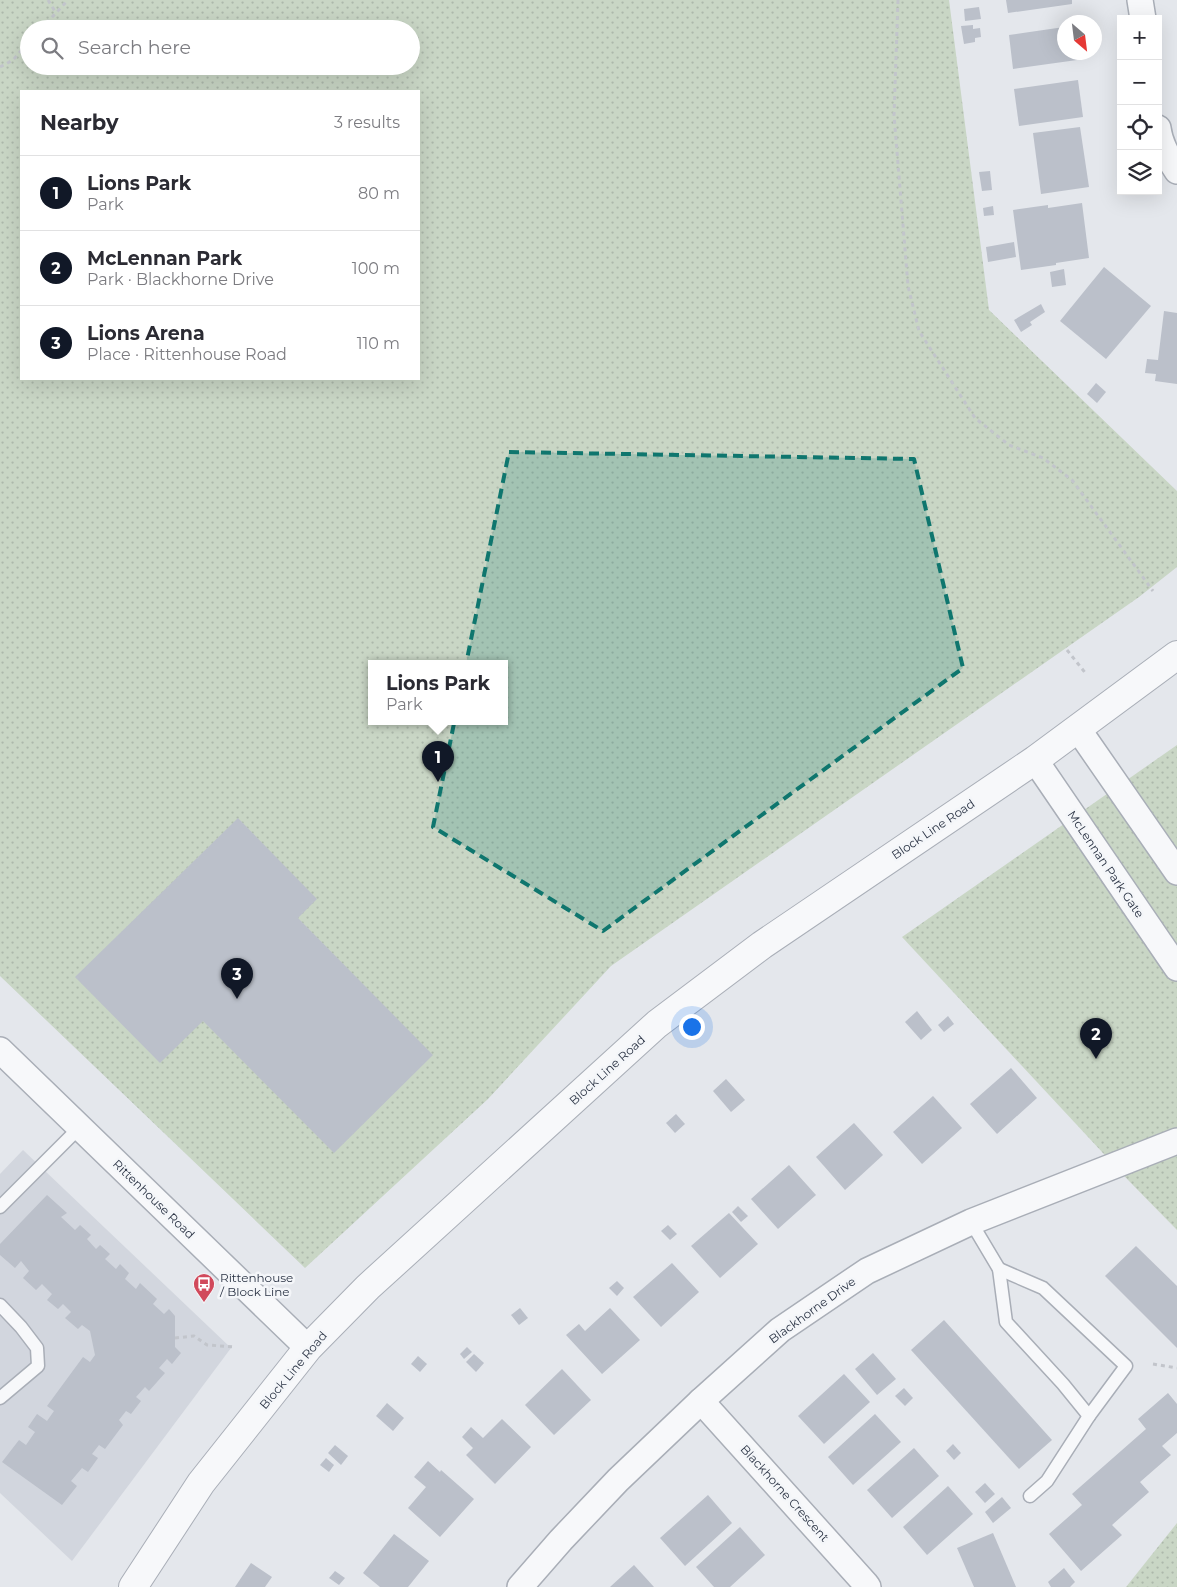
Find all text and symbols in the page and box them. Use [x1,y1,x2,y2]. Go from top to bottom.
north arrow [1057,15,1102,60]
map controls [1117,15,1162,195]
button: + [1117,15,1162,60]
search box [20,20,420,75]
icon: search [38,34,66,62]
text: Search here [78,36,191,59]
button: − [1117,60,1162,105]
button: locate [1117,105,1162,150]
text: Nearby [40,110,119,135]
text: 3 results [334,113,400,132]
button: layers [1117,150,1162,195]
text: Lions Park [87,172,191,195]
text: 1 [53,184,59,203]
text: 80 m [358,184,400,203]
text: Park [87,195,124,214]
text: McLennan Park [87,247,242,270]
text: 2 [51,259,61,278]
text: 100 m [352,259,400,278]
text: Park · Blackhorne Drive [87,270,274,289]
text: Lions Arena [87,322,205,345]
text: 3 [51,334,61,353]
text: 110 m [357,334,400,353]
text: Place · Rittenhouse Road [87,345,287,364]
popup [368,660,508,725]
text: Lions Park [386,672,490,695]
text: Park [386,695,422,714]
pin: 1 [422,741,454,782]
street label: Block Line Road [889,796,977,862]
street label: McLennan Park Gate [1065,808,1147,920]
pin: 3 [221,958,253,999]
your location [679,1014,705,1040]
pin: 2 [1080,1018,1112,1059]
street label: Block Line Road [566,1032,648,1108]
street label: Rittenhouse Road [110,1156,198,1242]
place label: Rittenhouse / Block Line [219,1270,293,1299]
bus stop icon: Rittenhouse / Block Line [192,1272,216,1303]
street label: Blackhorne Drive [766,1274,858,1346]
street label: Block Line Road [256,1328,330,1412]
street label: Blackhorne Crescent [738,1441,833,1545]

